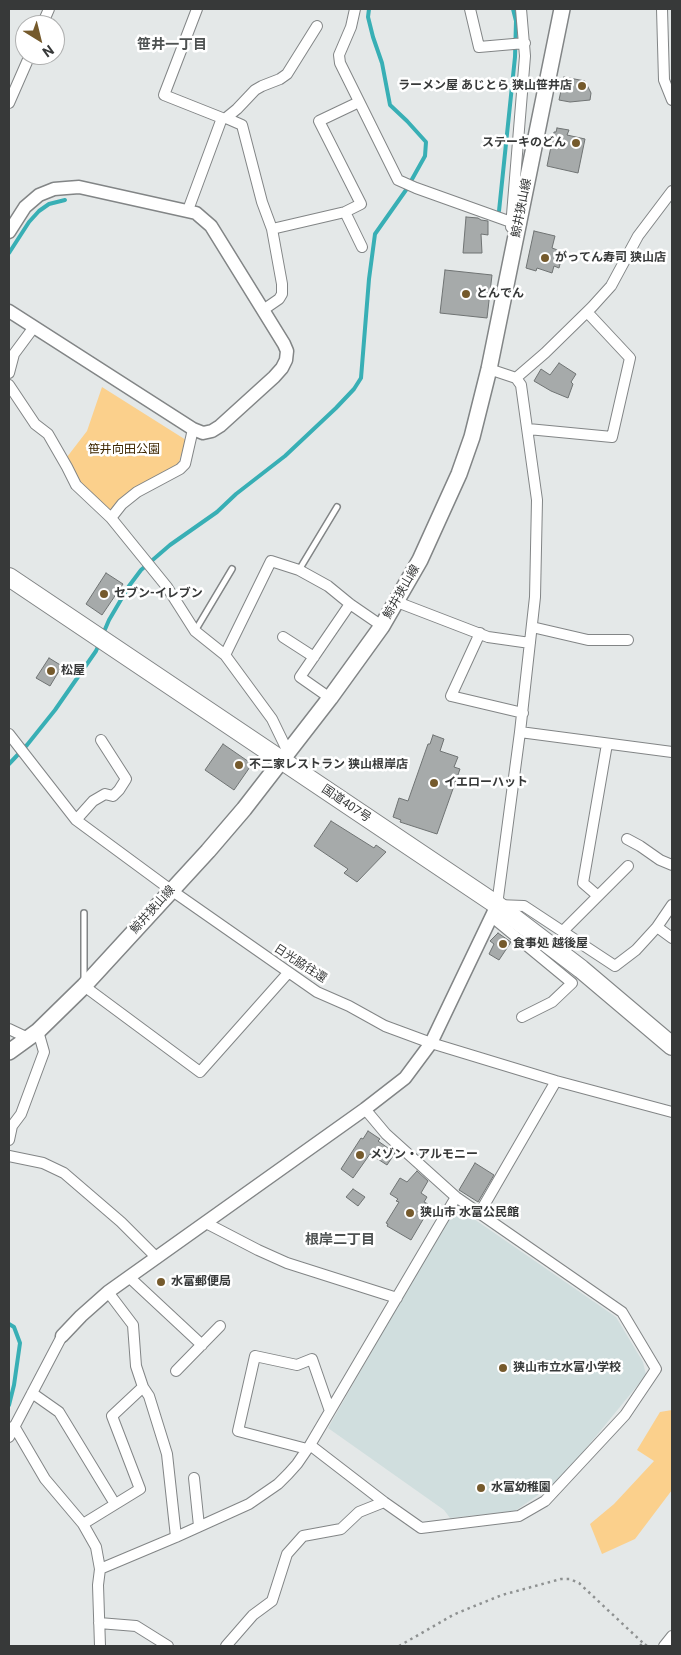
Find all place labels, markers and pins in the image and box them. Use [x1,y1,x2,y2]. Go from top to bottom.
place label: ラーメン屋 あじとら 狭山笹井店 [398,79,572,93]
marker: ラーメン屋 あじとら 狭山笹井店 [576,80,588,92]
place label: ステーキのどん [482,136,566,150]
marker: ステーキのどん [570,137,582,149]
place label: がってん寿司 狭山店 [555,251,666,265]
marker: がってん寿司 狭山店 [539,252,551,264]
place label: とんでん [476,287,524,301]
marker: とんでん [460,288,472,300]
place label: セブン-イレブン [114,587,203,601]
marker: セブン-イレブン [98,588,110,600]
place label: 松屋 [61,664,85,678]
marker: 松屋 [45,665,57,677]
place label: 不二家レストラン 狭山根岸店 [249,758,408,772]
marker: 不二家レストラン 狭山根岸店 [233,759,245,771]
place label: イエローハット [444,776,528,790]
marker: イエローハット [428,777,440,789]
place label: 食事処 越後屋 [513,937,588,951]
marker: 食事処 越後屋 [497,938,509,950]
place label: メゾン・アルモニー [370,1148,478,1162]
marker: メゾン・アルモニー [354,1149,366,1161]
place label: 狭山市 水富公民館 [420,1206,519,1220]
marker: 狭山市 水富公民館 [404,1207,416,1219]
place label: 水富郵便局 [171,1275,231,1289]
marker: 水富郵便局 [155,1276,167,1288]
place label: 狭山市立水富小学校 [513,1361,621,1375]
marker: 狭山市立水富小学校 [497,1362,509,1374]
place label: 水富幼稚園 [491,1481,551,1495]
marker: 水富幼稚園 [475,1482,487,1494]

